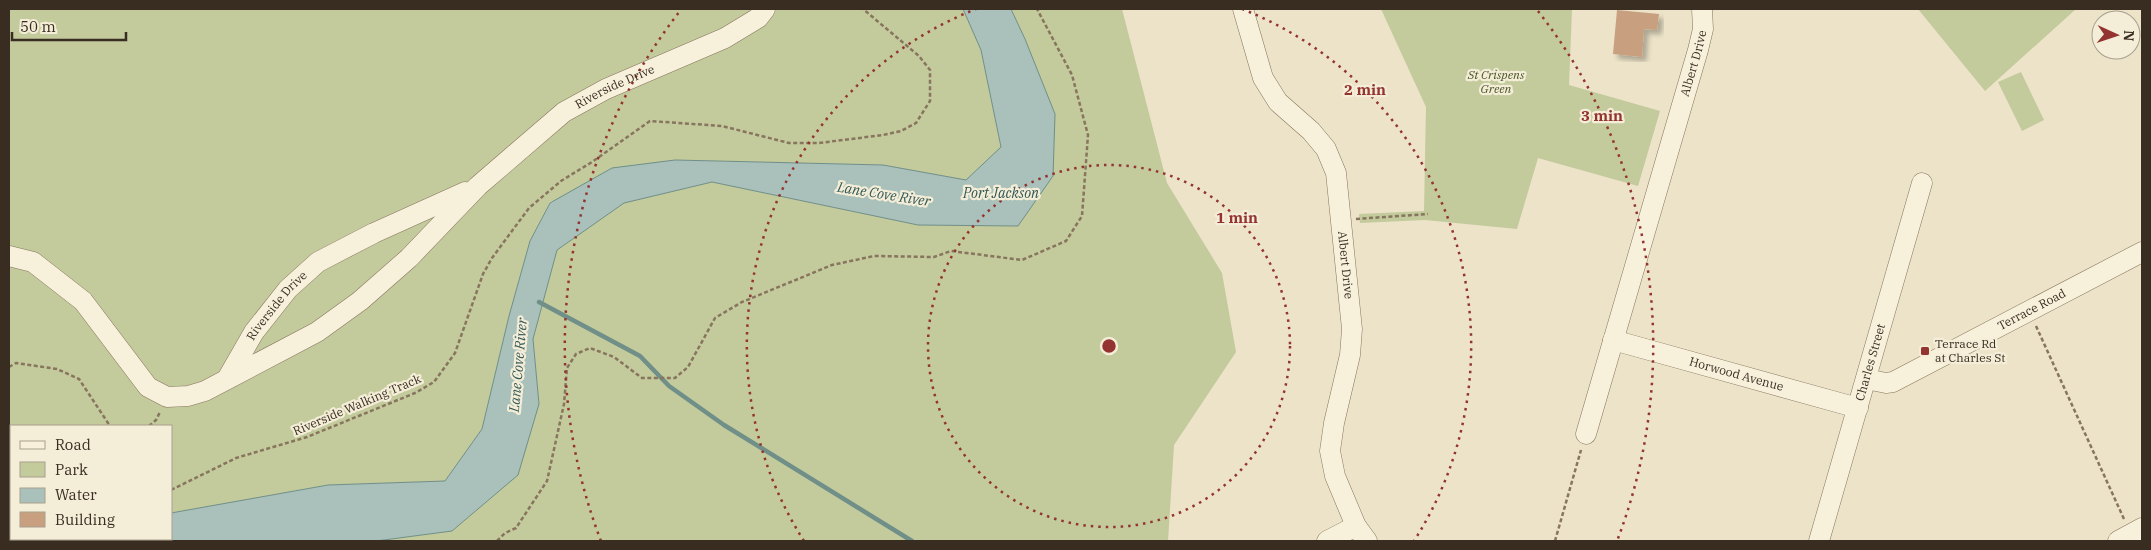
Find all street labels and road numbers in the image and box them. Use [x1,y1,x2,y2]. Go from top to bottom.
street label: Albert Drive [1677,29,1709,98]
street label: Riverside Drive [572,61,657,112]
street label: Albert Drive [1335,230,1357,300]
street label: Riverside Drive [243,268,310,343]
street label: Terrace Road [1995,285,2068,333]
street label: Charles Street [1852,322,1888,402]
street label: Horwood Avenue [1688,354,1785,394]
street label: Riverside Walking Track [291,371,423,438]

